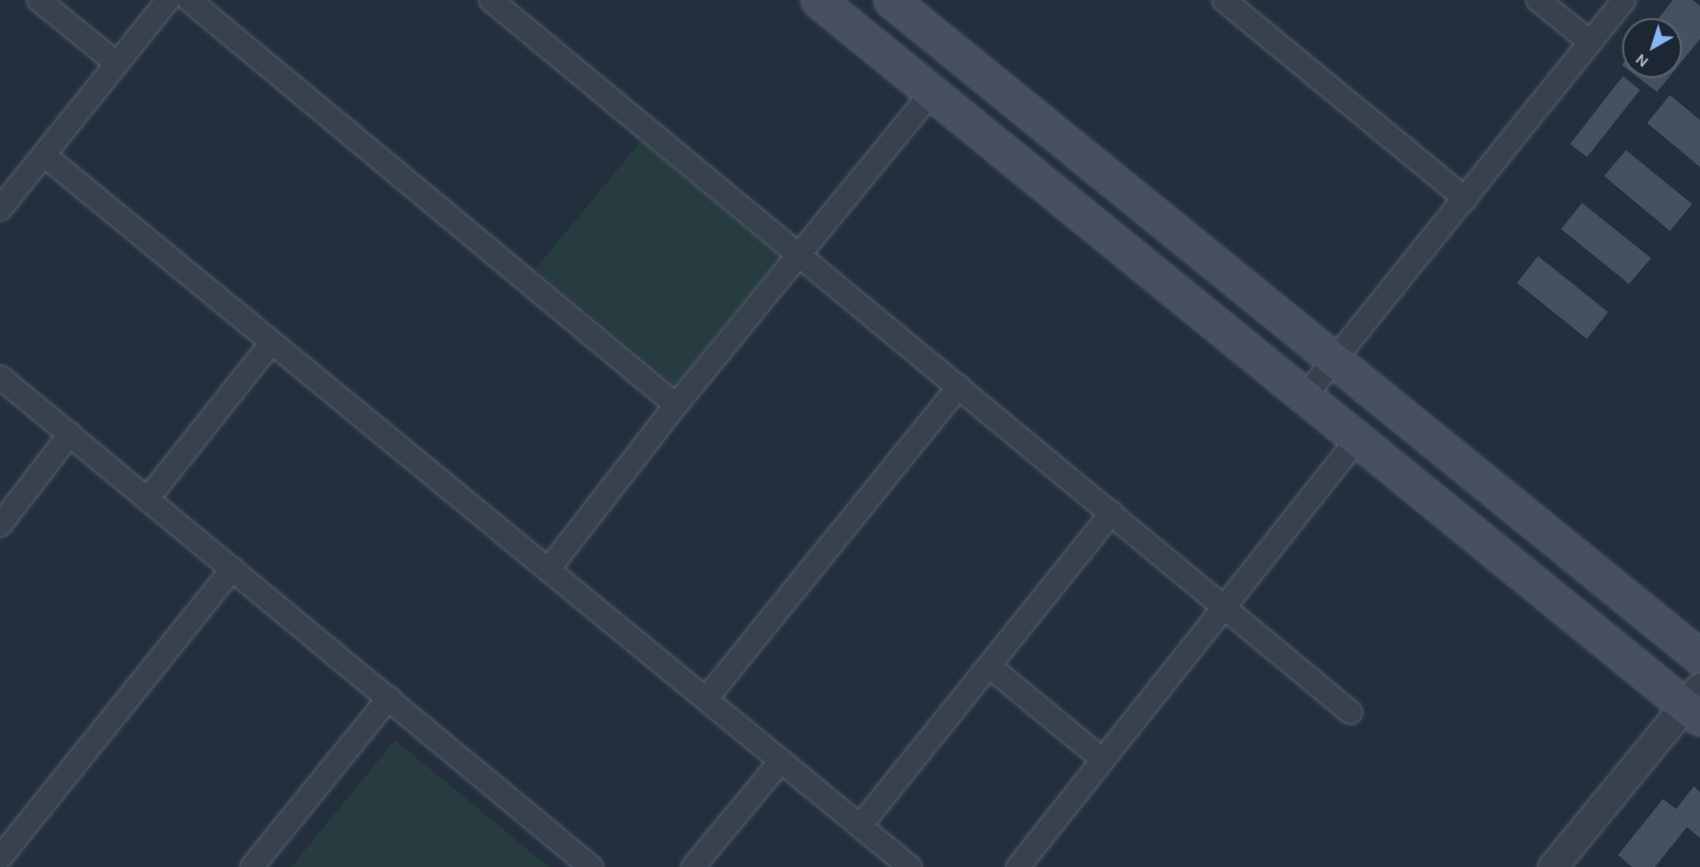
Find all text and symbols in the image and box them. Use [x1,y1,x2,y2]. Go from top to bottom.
north arrow [1622,18,1682,78]
text: N [1631,50,1652,72]

